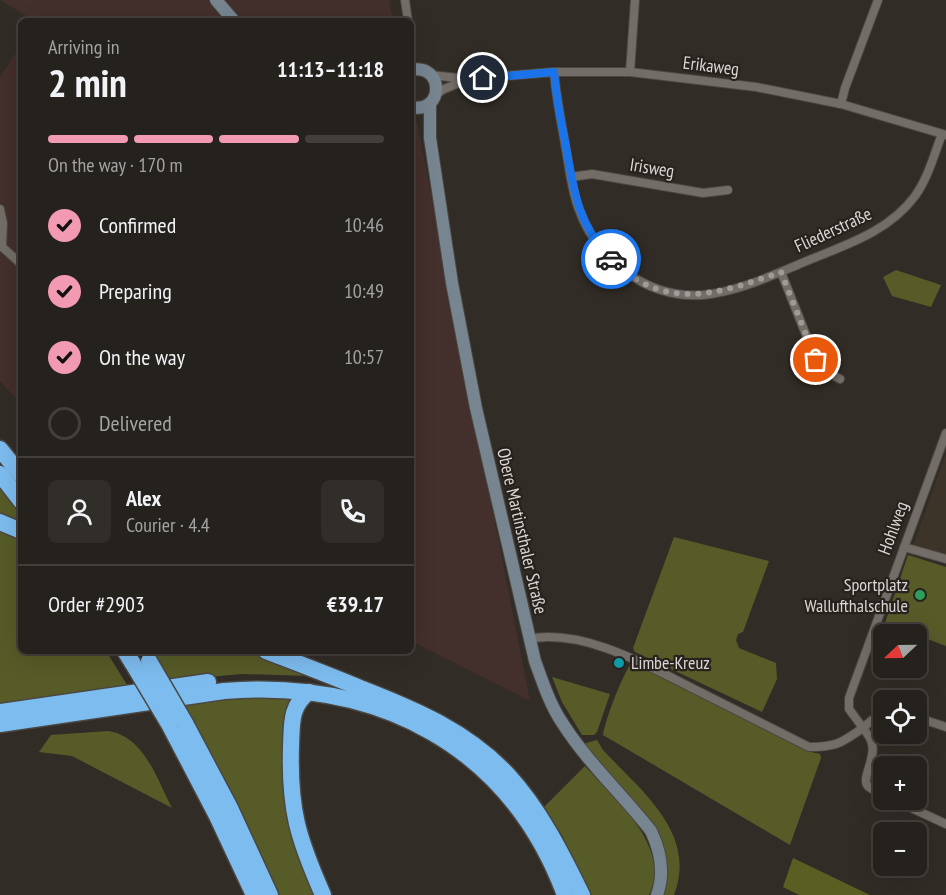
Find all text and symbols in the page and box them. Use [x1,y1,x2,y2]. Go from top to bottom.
text: Arriving in [48,34,120,60]
street label: Erikaweg [682,51,740,80]
pin [457,52,508,103]
text: 11:13–11:18 [277,55,384,83]
text: 2 min [48,57,127,108]
icon: home [466,61,499,94]
text: On the way · 170 m [48,152,183,178]
street label: Irisweg [628,153,676,182]
street label: Fliederstraße [791,202,875,257]
icon: check [48,209,81,242]
text: Confirmed [99,211,176,239]
text: 10:46 [344,212,384,238]
courier [581,229,641,289]
icon: car [595,243,628,276]
icon: check [48,275,81,308]
text: Preparing [99,277,172,305]
text: 10:49 [344,278,384,304]
pin [790,334,841,385]
icon: check [48,341,81,374]
text: On the way [99,343,185,371]
icon: bag [799,343,832,376]
text: 10:57 [344,344,384,370]
text: Delivered [99,409,172,437]
street label: Obere Martinsthaler Straße [492,446,553,616]
button: person [48,480,111,543]
button: phone [321,480,384,543]
text: Alex [126,484,161,512]
street label: Hohlweg [872,498,913,558]
text: Courier · 4.4 [126,512,210,538]
place label: Sportplatz Wallufthalschule [805,573,908,617]
marker: Sportplatz Wallufthalschule [913,588,927,602]
text: Order #2903 [48,590,145,618]
text: €39.17 [327,590,384,618]
north arrow [873,624,927,678]
map controls [873,624,927,876]
place label: Limbe-Kreuz [631,651,710,674]
marker: Limbe-Kreuz [612,656,626,670]
button: locate [873,690,927,744]
button: + [873,756,927,810]
button: − [873,822,927,876]

